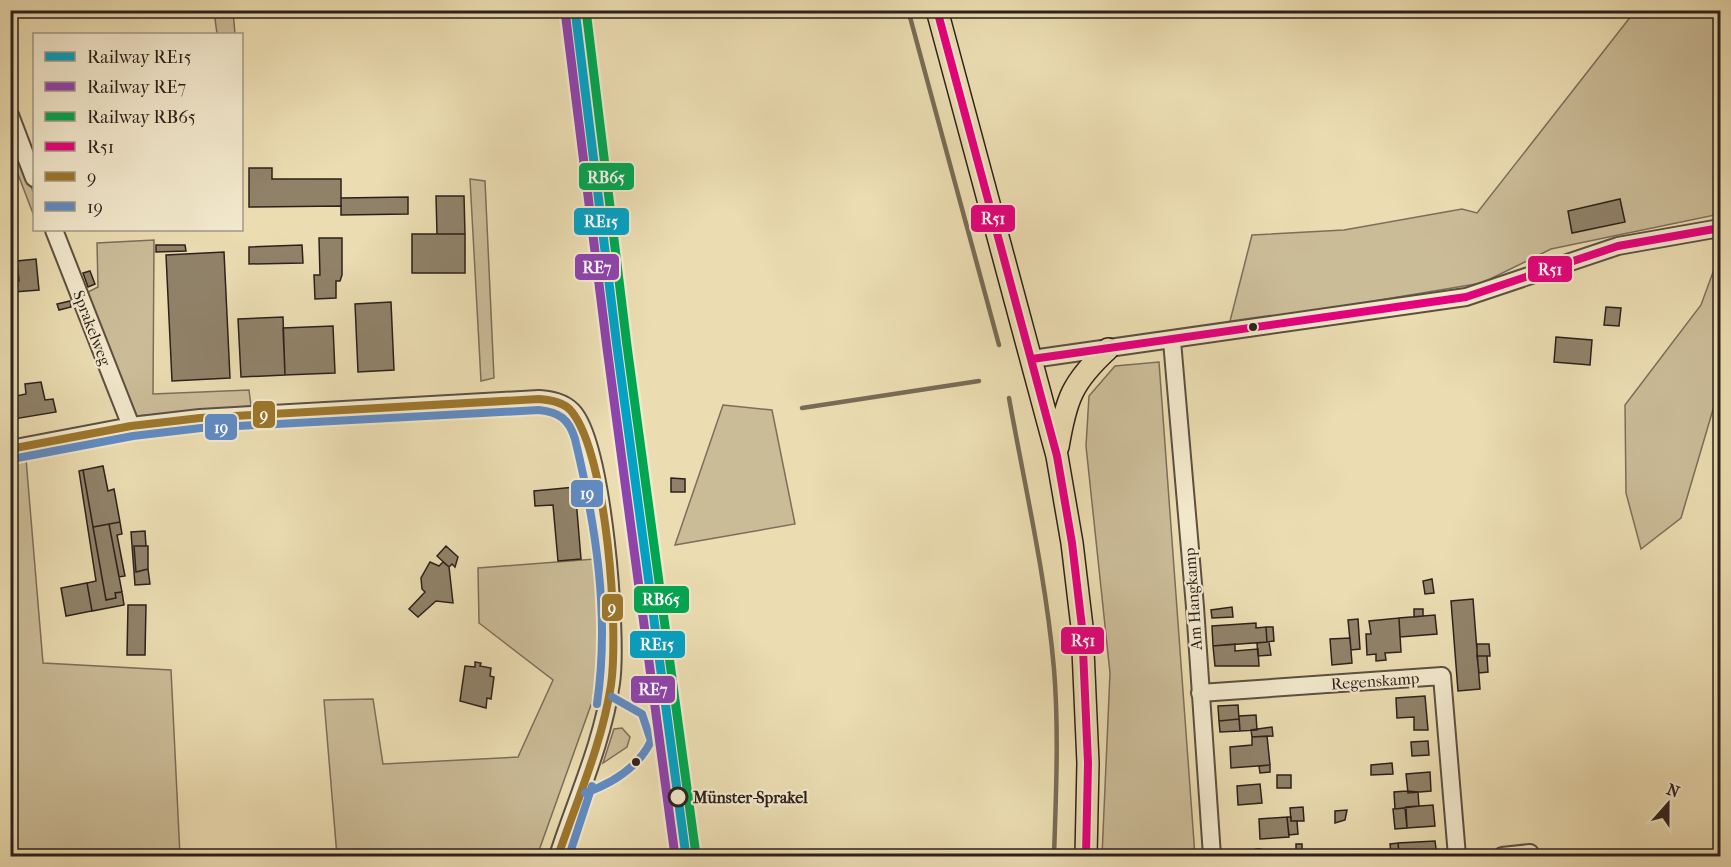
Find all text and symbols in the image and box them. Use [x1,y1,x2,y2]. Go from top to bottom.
legend [33,33,243,231]
text: Railway RE15 [87,47,192,68]
text: Railway RE7 [87,77,186,98]
text: Railway RB65 [87,107,196,128]
text: R51 [87,137,114,158]
line badge: RB65 [578,162,635,191]
text: 9 [87,167,96,188]
text: RB65 [587,168,625,187]
text: 19 [87,197,103,218]
line badge: R51 [970,204,1016,233]
line badge: RE15 [573,207,630,236]
text: R51 [981,209,1005,228]
text: RE15 [584,212,618,231]
line badge: RE7 [574,253,620,281]
line badge: R51 [1527,255,1573,283]
text: RE7 [582,258,612,277]
text: R51 [1538,260,1562,279]
street label: Sprakelweg [69,288,115,369]
unlabelled marker [1247,321,1259,333]
line badge: 9 [252,400,276,429]
text: 9 [259,405,268,425]
line badge: 19 [204,413,238,441]
text: 19 [214,418,228,438]
line badge: 19 [570,479,604,508]
text: 19 [580,484,594,504]
street label: Am Hangkamp [1180,547,1206,652]
line badge: RB65 [633,585,690,614]
text: RB65 [642,590,680,609]
line badge: 9 [601,593,624,622]
text: 9 [607,598,616,618]
line badge: R51 [1060,626,1105,655]
line badge: RE15 [629,630,686,659]
text: R51 [1071,631,1095,650]
text: RE15 [640,635,674,654]
street label: Regenskamp [1330,668,1420,694]
line badge: RE7 [630,675,676,704]
text: RE7 [638,680,668,699]
unlabelled marker [630,756,642,768]
north arrow [1638,774,1698,834]
text: N [1664,779,1683,802]
marker: Münster-Sprakel [668,787,688,807]
place label: Münster-Sprakel [692,788,808,808]

